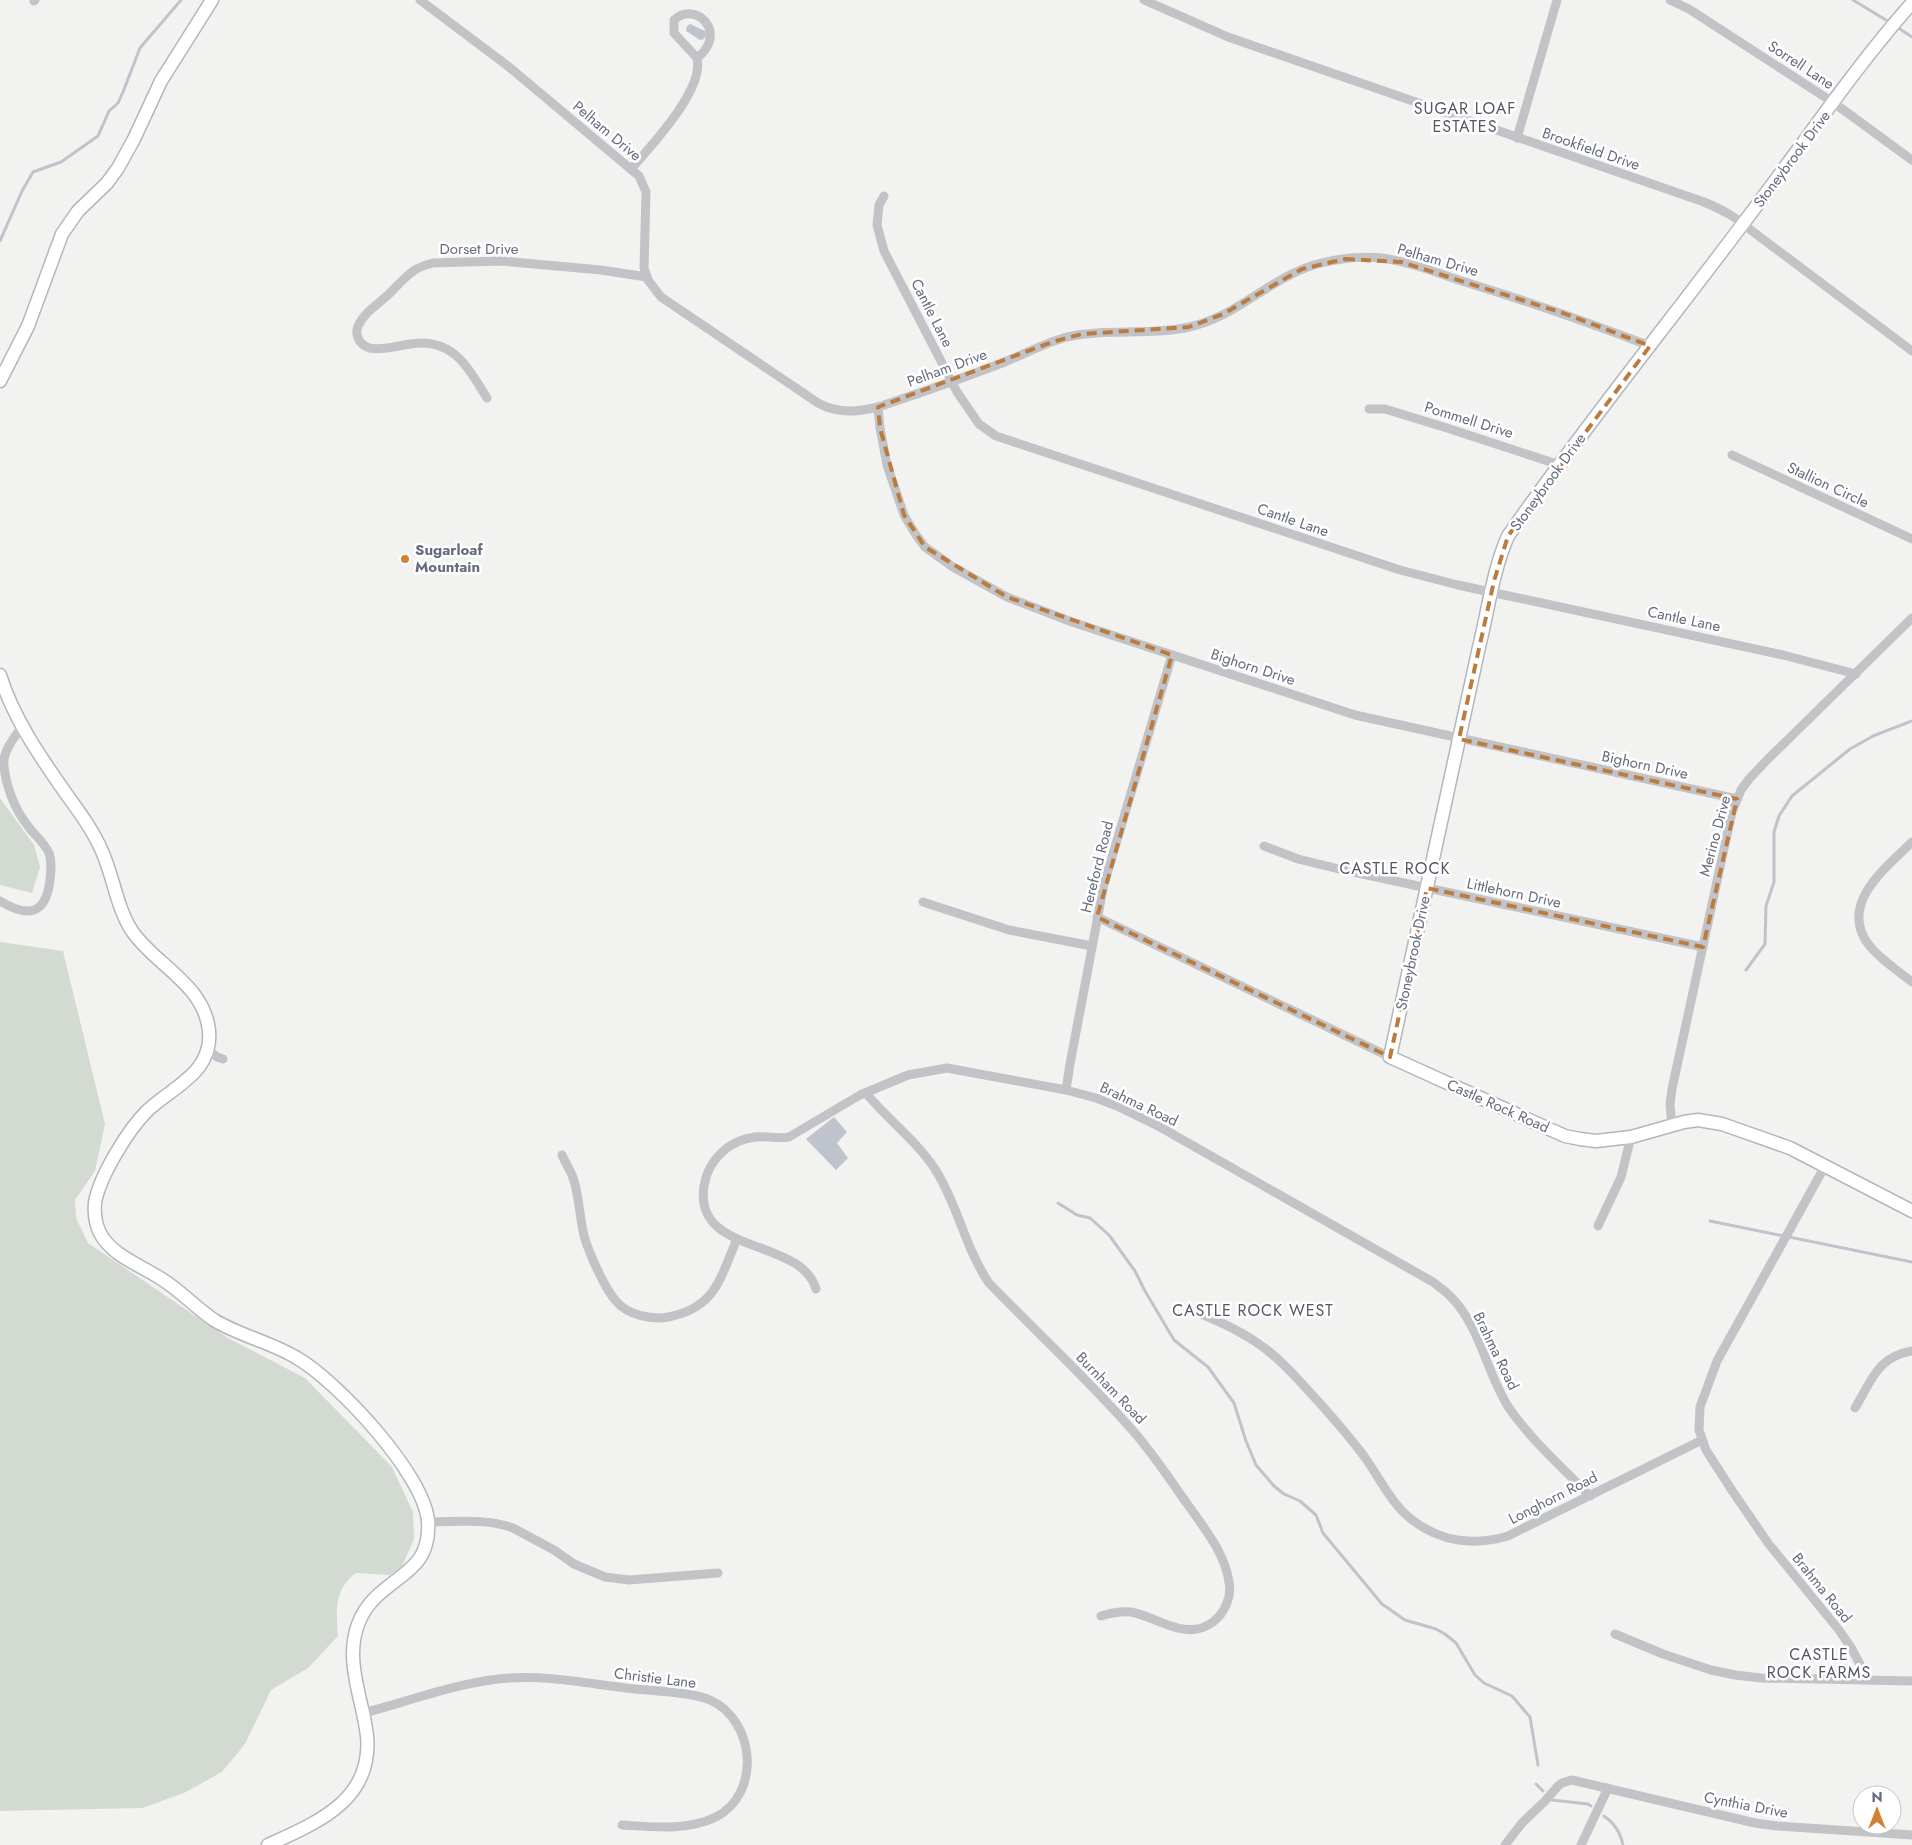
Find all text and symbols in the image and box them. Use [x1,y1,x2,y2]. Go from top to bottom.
street label: Sorrell Lane [1763,35,1839,95]
street label: Pelham Drive [568,96,646,166]
district label: SUGAR LOAF ESTATES [1414,97,1516,138]
street label: Stoneybrook Drive [1748,106,1836,212]
street label: Brookfield Drive [1539,122,1643,176]
street label: Dorset Drive [440,238,519,260]
street label: Pelham Drive [1395,238,1481,282]
street label: Cantle Lane [905,275,959,351]
street label: Pelham Drive [904,343,990,393]
street label: Pommell Drive [1422,396,1516,444]
street label: Stoneybrook Drive [1505,428,1591,536]
street label: Stallion Circle [1784,456,1873,514]
street label: Cantle Lane [1254,498,1332,543]
place label: Sugarloaf Mountain [415,539,483,578]
marker: Sugarloaf Mountain [399,553,411,565]
street label: Cantle Lane [1645,601,1723,638]
street label: Bighorn Drive [1208,643,1298,691]
street label: Bighorn Drive [1600,745,1690,785]
street label: Merino Drive [1694,793,1736,879]
street label: Hereford Road [1075,819,1119,915]
district label: CASTLE ROCK [1340,857,1450,880]
street label: Littlehorn Drive [1465,872,1563,914]
street label: Stoneybrook Drive [1390,894,1436,1012]
street label: Castle Rock Road [1443,1074,1553,1138]
street label: Brahma Road [1096,1076,1182,1132]
district label: CASTLE ROCK WEST [1172,1299,1334,1322]
street label: Brahma Road [1468,1308,1524,1394]
street label: Burnham Road [1071,1347,1151,1429]
street label: Longhorn Road [1505,1466,1601,1530]
street label: Brahma Road [1787,1548,1857,1628]
district label: CASTLE ROCK FARMS [1767,1643,1871,1684]
street label: Christie Lane [613,1662,698,1694]
north arrow [1852,1785,1902,1835]
street label: Cynthia Drive [1702,1786,1790,1824]
text: N [1871,1787,1883,1807]

